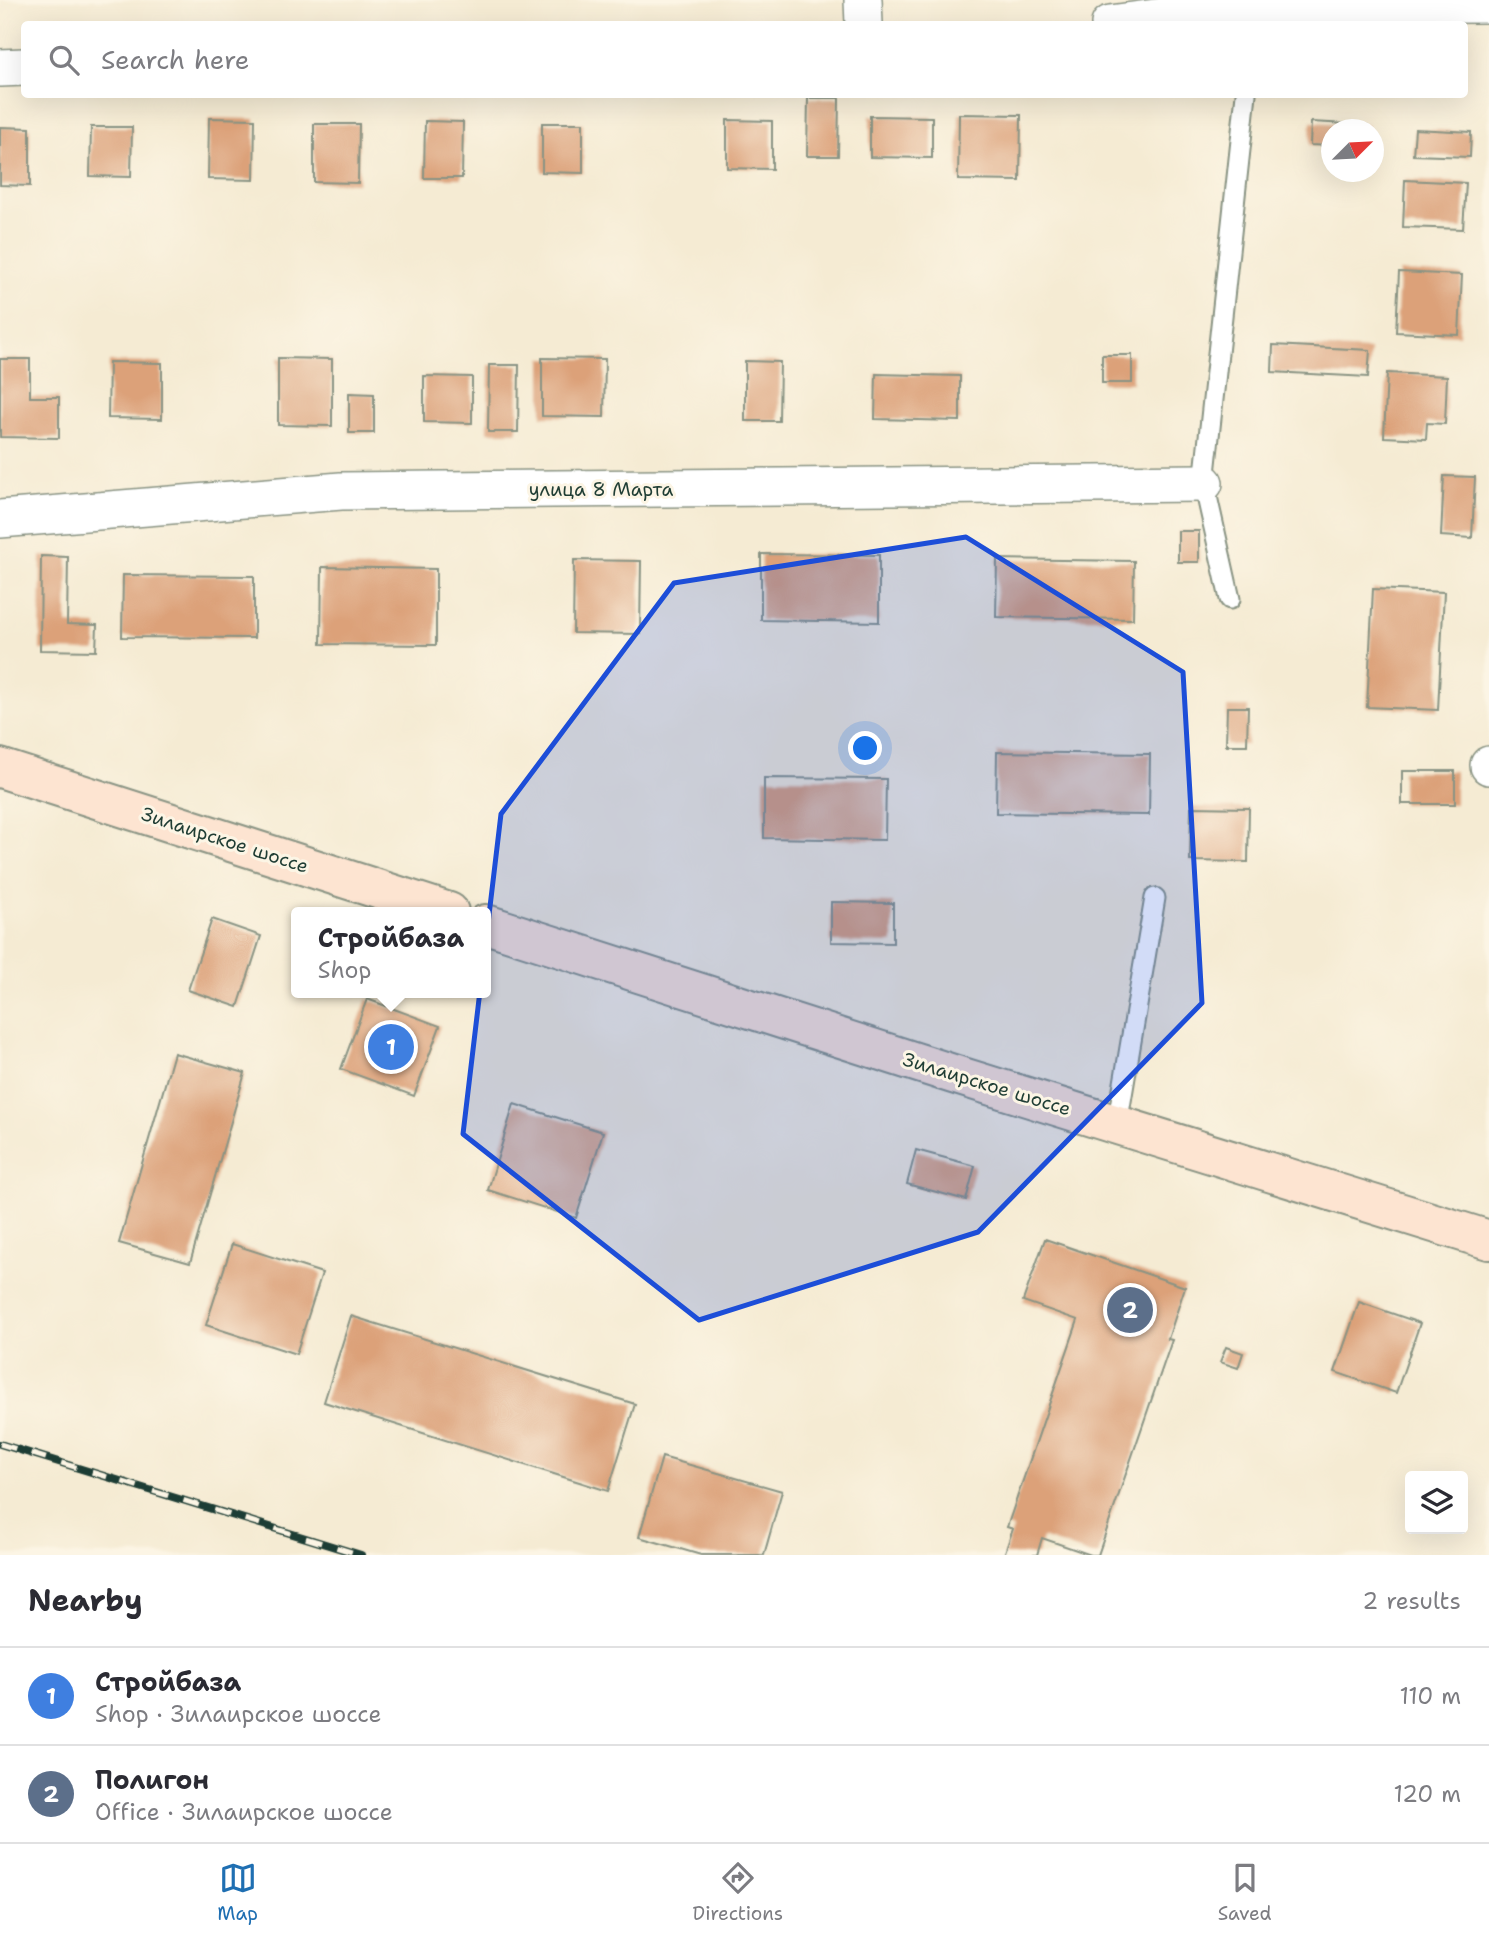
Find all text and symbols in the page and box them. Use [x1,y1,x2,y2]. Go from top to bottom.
search box [21,21,1468,98]
icon: search [45,41,83,79]
text: Search here [101,42,250,77]
north arrow [1321,119,1384,182]
street label: улица 8 Марта [529,477,674,502]
your location [848,731,882,765]
street label: Зилаирское шоссе [138,801,312,879]
popup [291,907,491,998]
text: Стройбаза [318,920,464,955]
text: Shop [318,955,371,985]
pin: 1 [368,1021,414,1073]
street label: Зилаирское шоссе [900,1047,1074,1121]
pin: 2 [1107,1284,1153,1336]
map controls [1405,1471,1468,1534]
button: layers [1405,1471,1468,1534]
text: Nearby [28,1580,143,1621]
text: 2 results [1362,1586,1461,1616]
text: Стройбаза [95,1664,241,1699]
text: 1 [46,1681,56,1711]
text: 110 m [1399,1681,1461,1711]
text: Shop · Зилаирское шоссе [95,1699,382,1729]
text: Полигон [95,1762,209,1797]
text: 2 [43,1779,59,1809]
text: 120 m [1393,1779,1461,1809]
text: Office · Зилаирское шоссе [95,1797,393,1827]
tab: Map [217,1859,258,1926]
tab: Directions [693,1859,783,1926]
tab: Saved [1218,1859,1272,1926]

